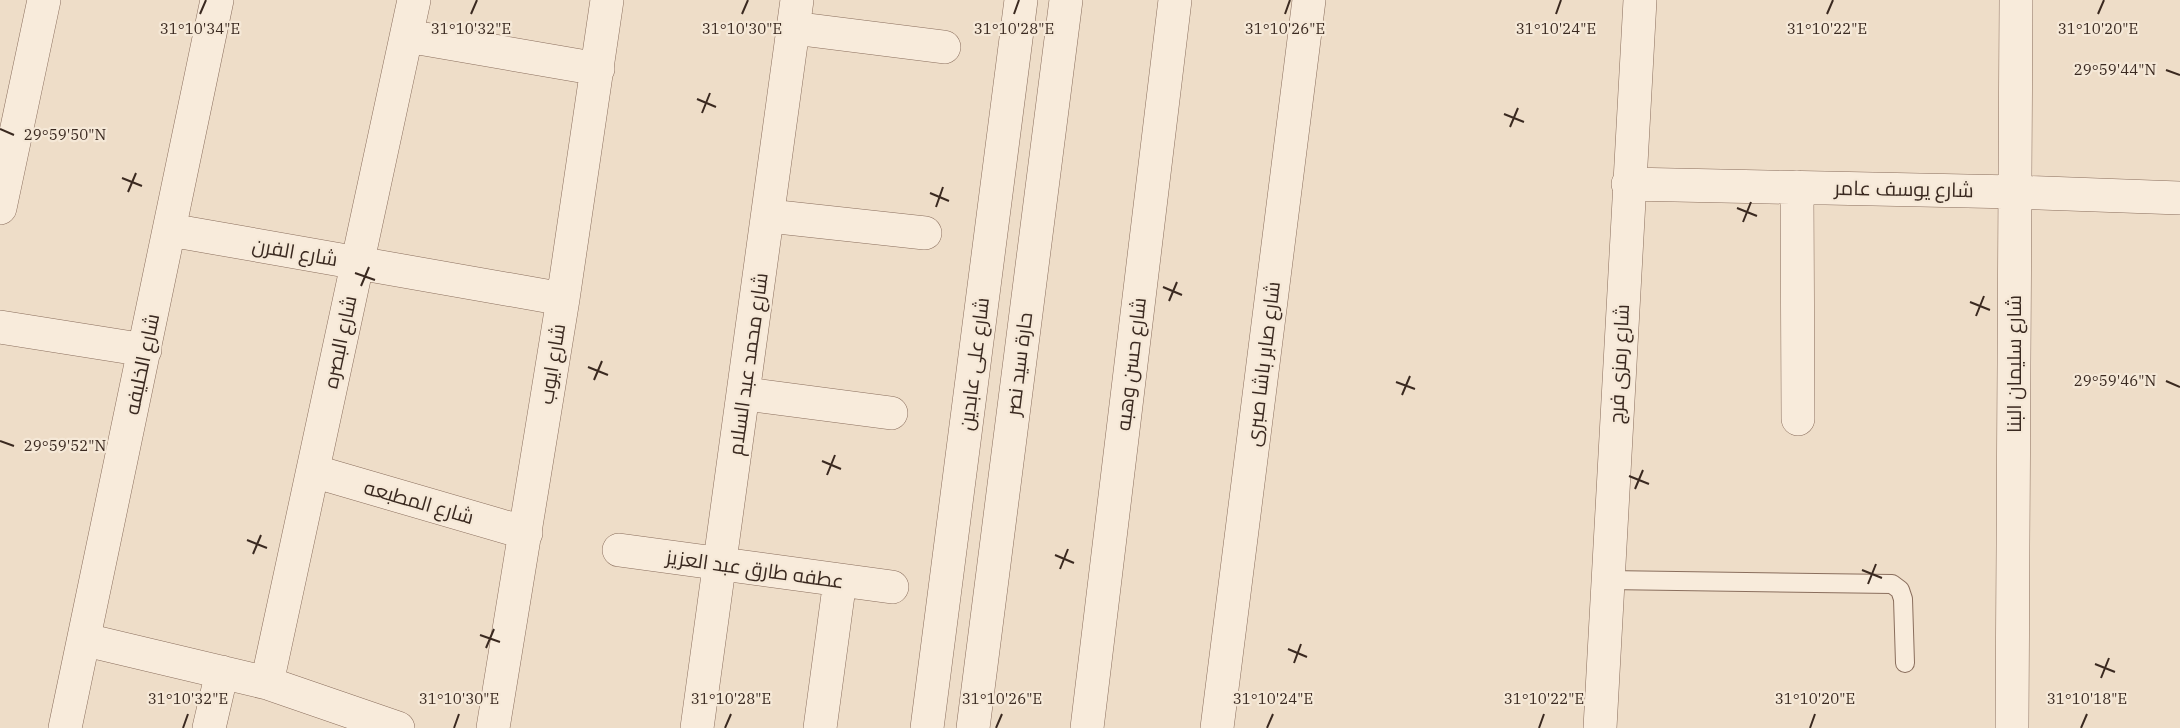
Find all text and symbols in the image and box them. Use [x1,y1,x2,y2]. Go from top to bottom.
text: 31°10'34"E [160,19,240,38]
text: 31°10'32"E [431,19,511,38]
text: 31°10'30"E [702,19,782,38]
text: 31°10'28"E [974,19,1054,38]
text: 31°10'26"E [1245,19,1325,38]
text: 31°10'24"E [1516,19,1596,38]
text: 31°10'22"E [1787,19,1867,38]
text: 31°10'20"E [2058,19,2138,38]
text: 29°59'44"N [2074,60,2156,79]
text: 29°59'50"N [24,125,106,144]
street label: شارع يوسف عامر [1833,174,1974,204]
street label: شارع الفرن [250,231,340,273]
street label: شارع محمد عبد السلام [721,271,775,457]
street label: شارع صابر باشا صبرى [1239,280,1287,448]
street label: شارع البصره [317,293,363,391]
street label: شارع سليمان البنا [2000,295,2028,433]
street label: شارع على عابدين [952,296,996,432]
street label: شارع حسن وهبه [1109,296,1153,432]
street label: شارع رمزى فرج [1602,303,1636,425]
street label: شارع الخليفه [118,311,166,417]
street label: حارة سيد نصر [999,311,1038,418]
street label: شارع ايوب [532,322,572,406]
text: 29°59'46"N [2074,371,2156,390]
text: 29°59'52"N [24,436,106,455]
street label: شارع المطبعه [361,473,477,531]
street label: عطفه طارق عبد العزيز [663,543,846,594]
text: 31°10'32"E [148,689,228,708]
text: 31°10'30"E [419,689,499,708]
text: 31°10'28"E [691,689,771,708]
text: 31°10'26"E [962,689,1042,708]
text: 31°10'24"E [1233,689,1313,708]
text: 31°10'22"E [1504,689,1584,708]
text: 31°10'20"E [1775,689,1855,708]
text: 31°10'18"E [2047,689,2127,708]

